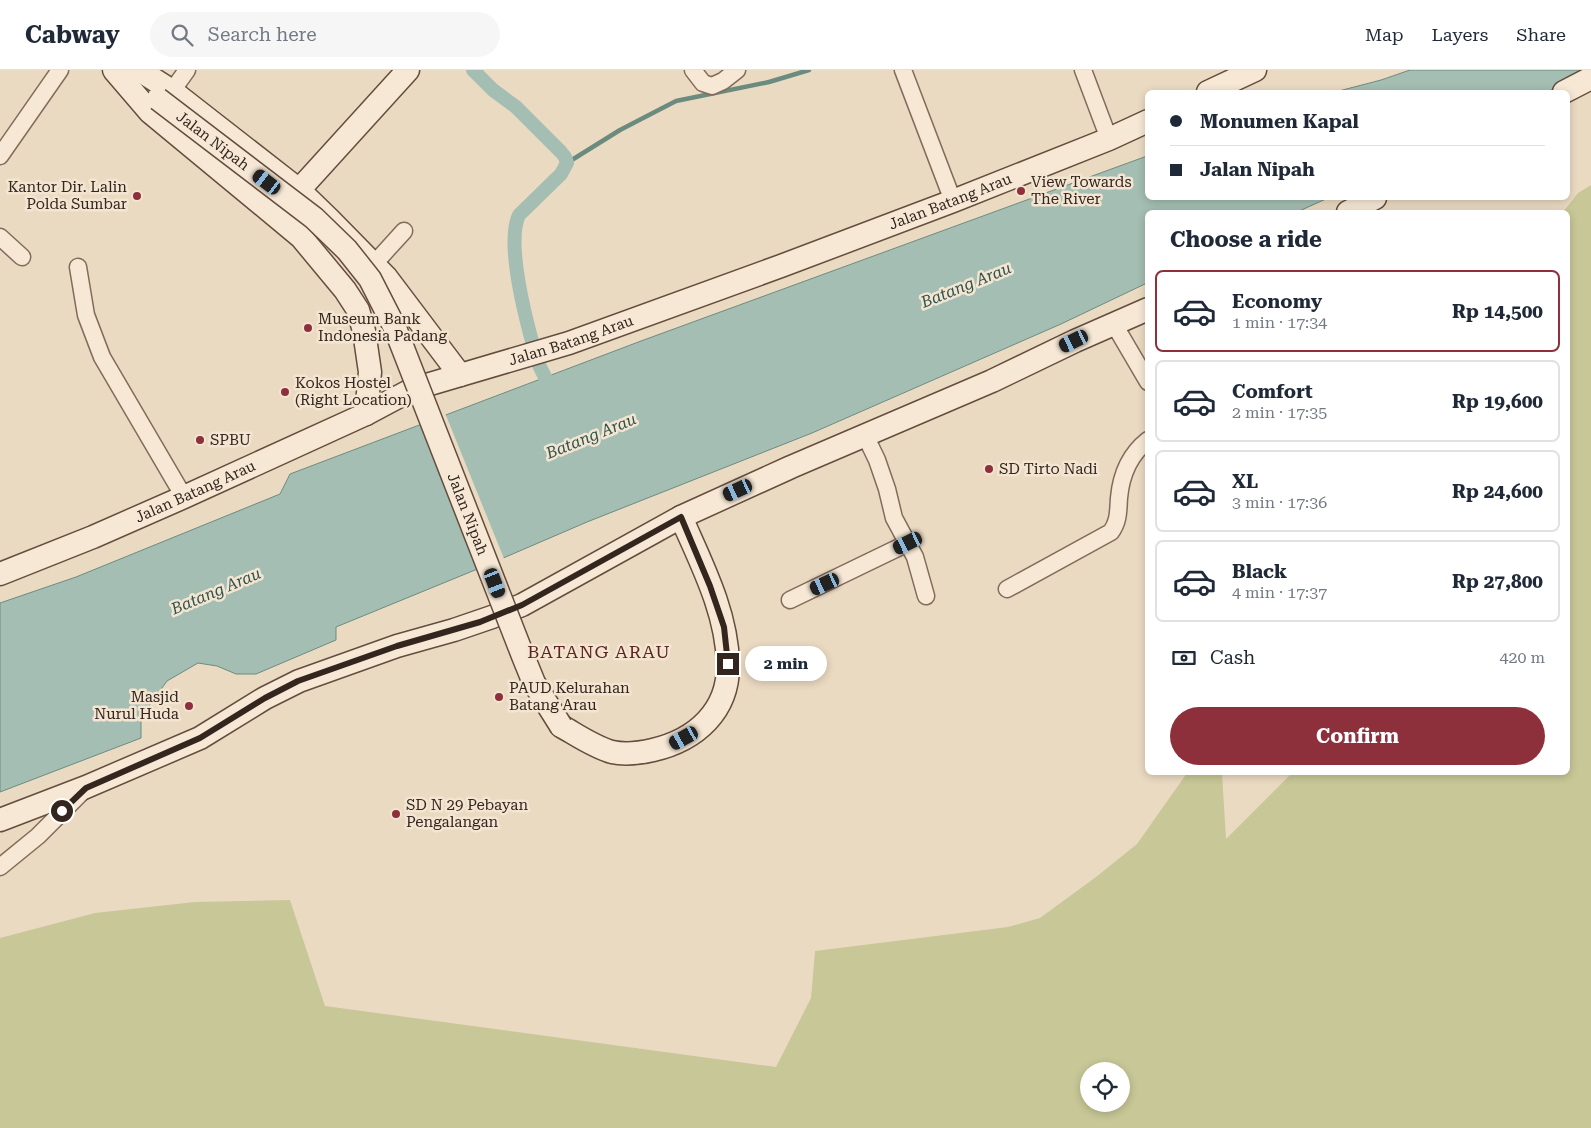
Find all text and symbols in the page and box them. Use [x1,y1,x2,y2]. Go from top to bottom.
search box [150,12,500,57]
text: Cabway [25,21,120,49]
icon: search [168,21,196,49]
text: Search here [208,23,317,46]
text: Map [1365,24,1404,45]
text: Layers [1432,24,1488,45]
text: Share [1516,24,1566,45]
street label: Jalan Nipah [173,107,253,175]
text: Monumen Kapal [1200,110,1359,133]
text: Jalan Nipah [1200,158,1315,181]
car [250,167,283,197]
street label: Jalan Batang Arau [886,169,1015,233]
place label: View Towards The River [1031,173,1132,208]
place label: Kantor Dir. Lalin Polda Sumbar [8,178,127,213]
marker: View Towards The River [1015,185,1027,197]
marker: Kantor Dir. Lalin Polda Sumbar [131,190,143,202]
text: Choose a ride [1170,227,1322,252]
water label: Batang Arau [917,258,1014,312]
icon: car [1172,289,1217,334]
text: Economy [1232,290,1322,313]
text: Rp 14,500 [1452,300,1543,323]
place label: Museum Bank Indonesia Padang [318,310,448,345]
street label: Jalan Batang Arau [507,311,636,369]
text: 1 min · 17:34 [1232,313,1327,332]
marker: Museum Bank Indonesia Padang [302,322,314,334]
car [1057,328,1090,354]
place label: Kokos Hostel (Right Location) [295,374,412,409]
icon: car [1172,379,1217,424]
text: Comfort [1232,380,1313,403]
marker: Kokos Hostel (Right Location) [279,386,291,398]
text: Rp 19,600 [1452,390,1543,413]
text: 2 min · 17:35 [1232,403,1327,422]
water label: Batang Arau [542,409,639,463]
place label: SPBU [210,431,251,449]
marker: SPBU [194,434,206,446]
street label: Jalan Batang Arau [132,456,259,526]
place label: SD Tirto Nadi [999,460,1098,478]
marker: SD Tirto Nadi [983,463,995,475]
icon: car [1172,469,1217,514]
street label: Jalan Nipah [443,470,492,558]
text: XL [1232,470,1258,493]
car [721,477,754,503]
text: Rp 24,600 [1452,480,1543,503]
text: 3 min · 17:36 [1232,493,1327,512]
car [891,530,924,556]
icon: car [1172,559,1217,604]
text: Black [1232,560,1287,583]
water label: Batang Arau [167,564,264,619]
car [482,566,507,600]
text: Rp 27,800 [1452,570,1543,593]
car [808,571,841,597]
text: 4 min · 17:37 [1232,583,1327,602]
district label: BATANG ARAU [527,641,671,662]
icon: cash [1170,644,1198,672]
callout: 2 min [746,646,828,682]
text: Cash [1210,646,1255,669]
text: 420 m [1499,648,1545,667]
route end [717,653,739,675]
text: 2 min [764,654,808,673]
place label: PAUD Kelurahan Batang Arau [509,679,630,714]
place label: Masjid Nurul Huda [94,688,179,723]
marker: PAUD Kelurahan Batang Arau [493,691,505,703]
marker: Masjid Nurul Huda [183,700,195,712]
button: Confirm [1170,707,1545,765]
car [667,724,700,752]
place label: SD N 29 Pebayan Pengalangan [406,796,529,831]
route start [51,800,73,822]
marker: SD N 29 Pebayan Pengalangan [390,808,402,820]
map controls [1080,1062,1130,1112]
button: locate [1080,1062,1130,1112]

